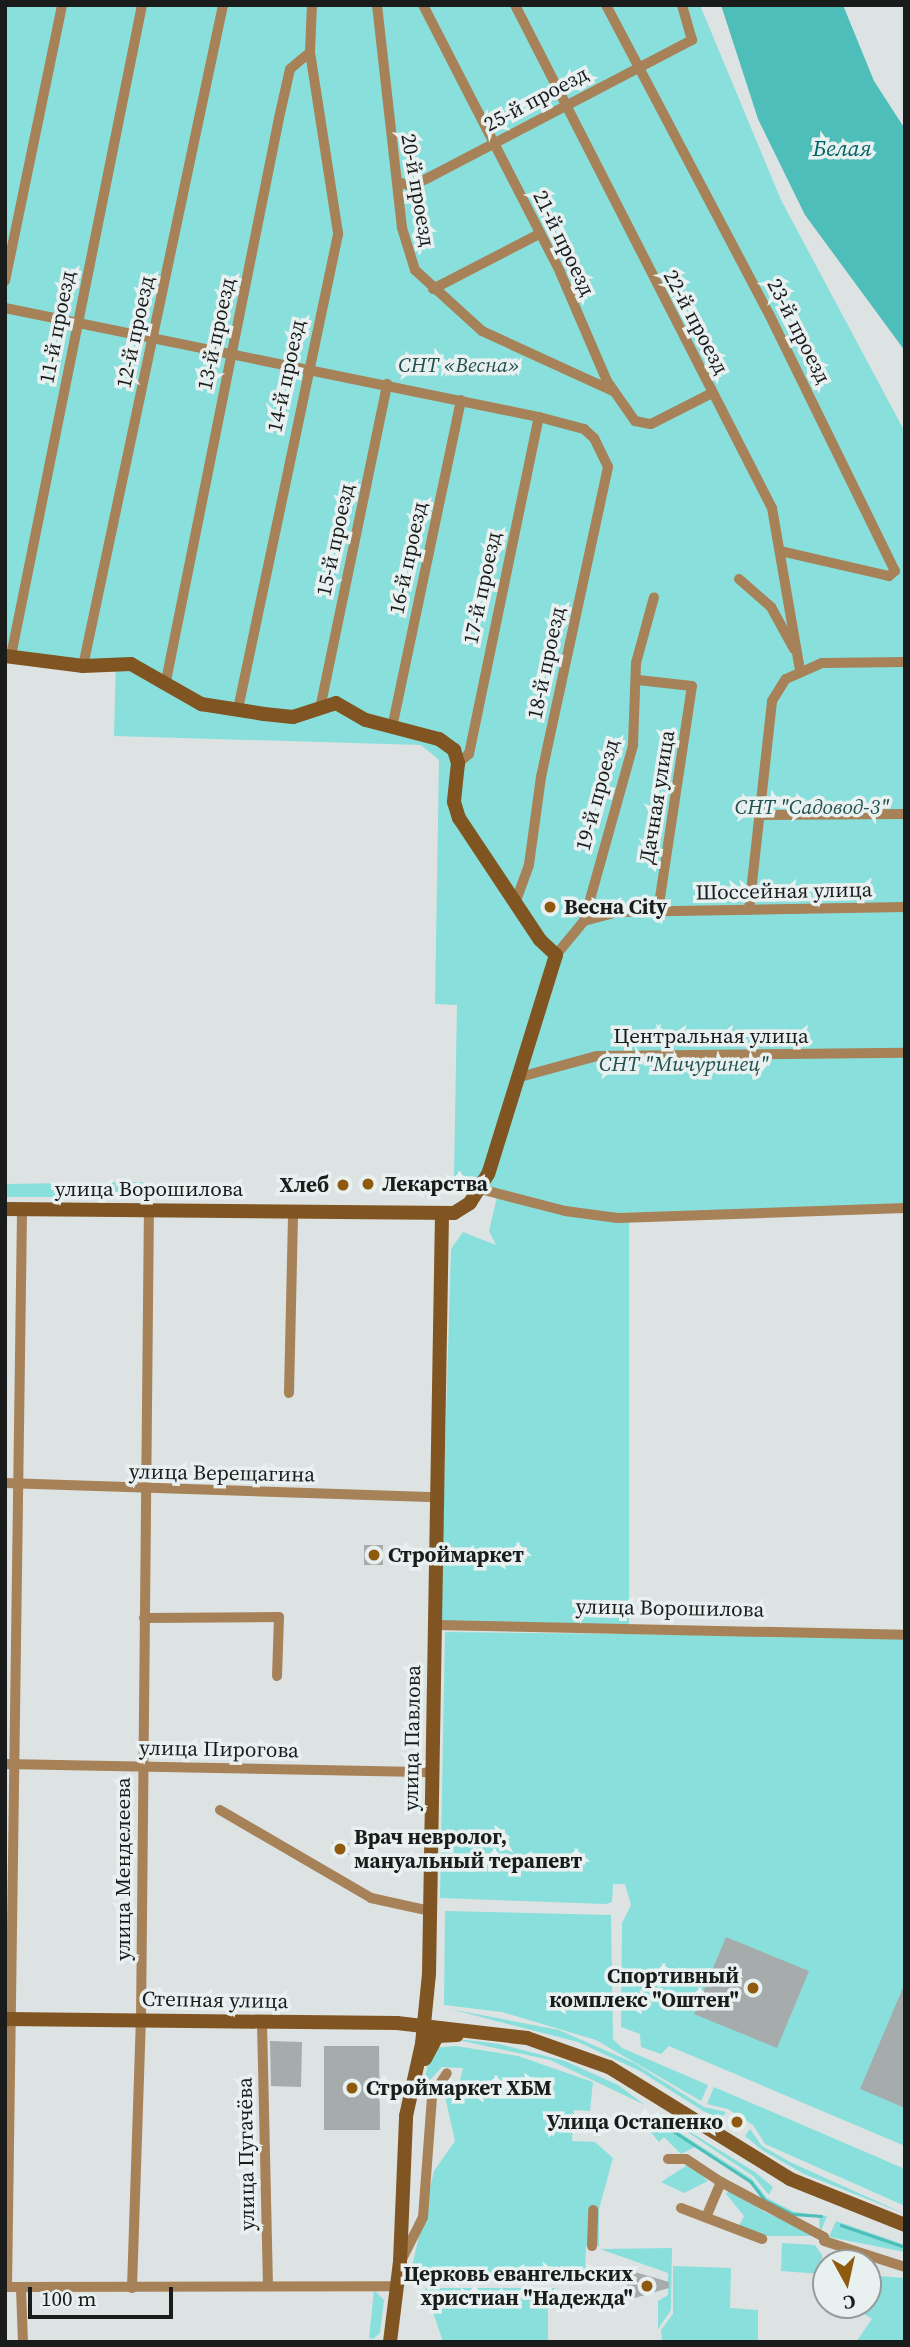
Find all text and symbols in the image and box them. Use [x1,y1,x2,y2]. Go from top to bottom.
street label: 25-й проезд [480,61,592,137]
street label: 20-й проезд [396,132,440,248]
water label: Белая [812,134,872,162]
street label: 21-й проезд [528,186,600,300]
street label: 22-й проезд [658,266,734,378]
street label: 11-й проезд [34,268,80,386]
street label: 12-й проезд [111,273,159,391]
street label: 23-й проезд [762,274,836,388]
street label: 13-й проезд [192,275,240,393]
street label: 14-й проезд [262,317,310,435]
park label: СНТ «Весна» [398,352,520,378]
street label: 15-й проезд [311,481,359,599]
street label: 16-й проезд [384,499,432,617]
street label: 17-й проезд [458,529,506,647]
street label: 18-й проезд [522,604,570,722]
street label: Дачная улица [634,728,680,866]
street label: 19-й проезд [570,737,624,853]
park label: СНТ "Садовод-3" [735,794,889,820]
street label: Шоссейная улица [695,877,873,905]
place label: Весна City [564,894,667,920]
marker: Весна City [542,899,558,915]
street label: Центральная улица [613,1023,809,1049]
park label: СНТ "Мичуринец" [599,1051,769,1077]
place label: Лекарства [382,1171,488,1197]
place label: Хлеб [280,1172,329,1198]
street label: улица Ворошилова [55,1176,243,1202]
marker: Лекарства [360,1176,376,1192]
marker: Хлеб [335,1177,351,1193]
street label: улица Верещагина [129,1459,315,1487]
place label: Строймаркет [388,1542,524,1568]
marker: Строймаркет [366,1547,382,1563]
street label: улица Ворошилова [576,1594,764,1622]
street label: улица Павлова [398,1665,426,1811]
street label: улица Пирогова [139,1735,299,1763]
street label: улица Менделеева [110,1777,136,1961]
place label: Врач невролог, мануальный терапевт [354,1824,582,1874]
marker: Врач невролог, мануальный терапевт [332,1841,348,1857]
place label: Спортивный комплекс "Оштен" [549,1963,739,2013]
marker: Спортивный комплекс "Оштен" [745,1980,761,1996]
street label: Степная улица [142,1986,288,2014]
place label: Строймаркет ХБМ [366,2075,552,2101]
street label: улица Пугачёва [232,2077,260,2231]
marker: Строймаркет ХБМ [344,2080,360,2096]
place label: Улица Остапенко [546,2109,723,2135]
marker: Улица Остапенко [729,2114,745,2130]
north arrow [812,2249,882,2319]
place label: Церковь евангельских христиан "Надежда" [403,2261,633,2311]
scale bar [32,2274,177,2318]
marker: Церковь евангельских христиан "Надежда" [639,2278,655,2294]
text: 100 m [41,2284,96,2313]
text: С [842,2289,857,2317]

